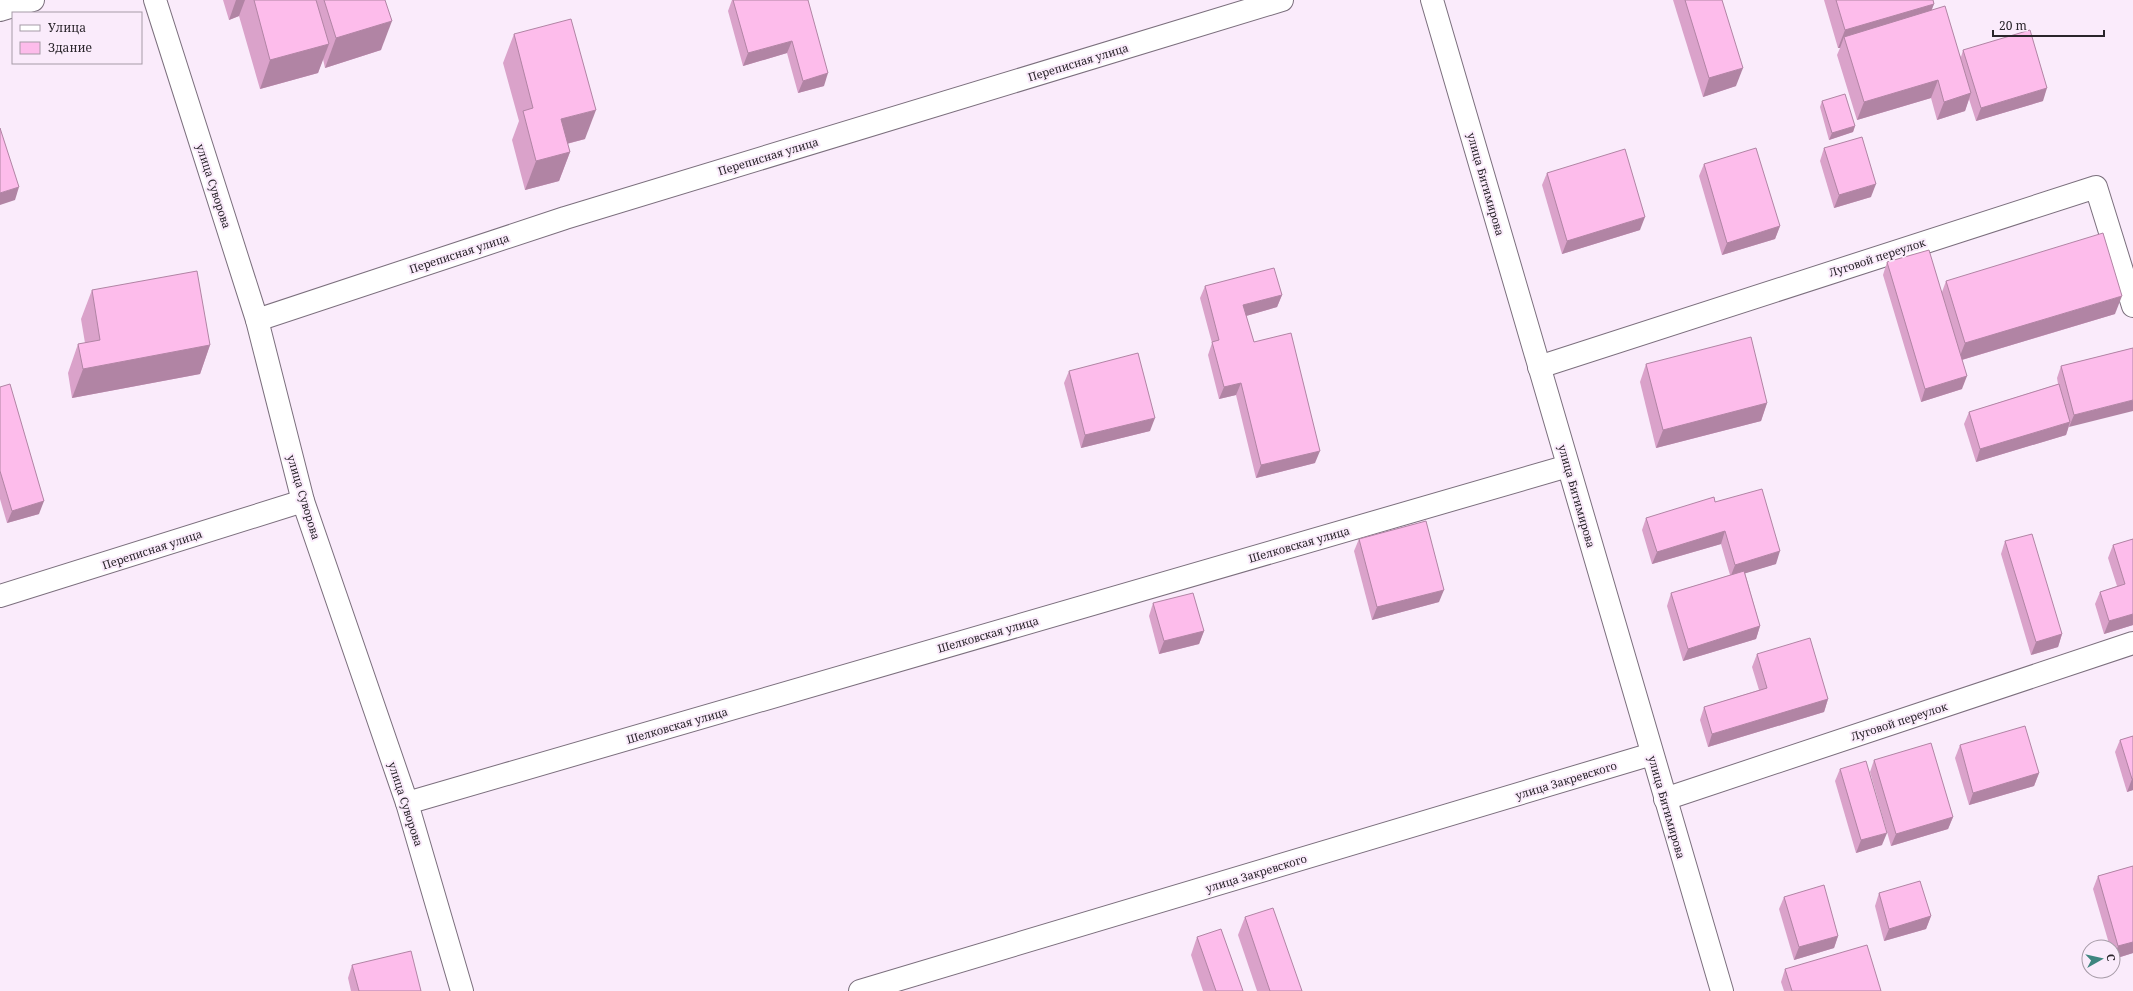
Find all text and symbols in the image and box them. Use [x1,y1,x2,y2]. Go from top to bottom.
legend [12,12,142,64]
scale bar [1993,12,2104,38]
text: 20 m [1999,17,2027,34]
text: Улица [48,19,86,36]
text: Здание [48,39,92,56]
street label: Переписная улица [1026,40,1130,84]
street label: улица Битимирова [1464,131,1508,237]
street label: Переписная улица [716,134,820,178]
street label: улица Суворова [193,142,235,230]
street label: Переписная улица [407,230,511,276]
street label: Луговой переулок [1827,234,1928,280]
street label: улица Битимирова [1555,443,1599,549]
street label: улица Суворова [284,453,324,541]
street label: Шелковская улица [1247,522,1351,566]
street label: Переписная улица [100,526,204,572]
street label: Шелковская улица [936,612,1040,656]
street label: Луговой переулок [1849,698,1950,744]
street label: Шелковская улица [625,703,729,747]
street label: улица Битимирова [1645,754,1689,860]
street label: улица Закревского [1514,757,1618,803]
street label: улица Суворова [385,760,427,848]
street label: улица Закревского [1204,850,1308,896]
north arrow [2081,939,2121,979]
text: С [2103,953,2119,962]

